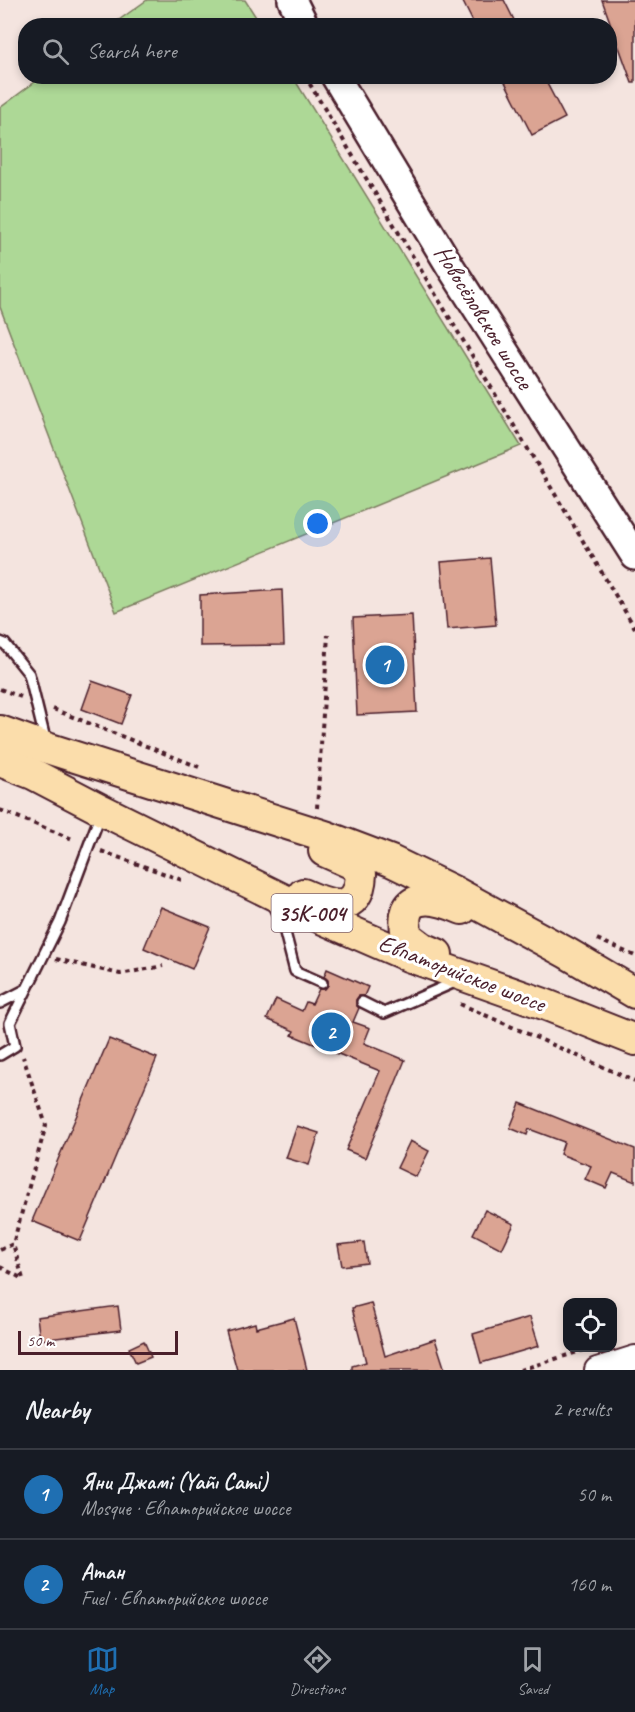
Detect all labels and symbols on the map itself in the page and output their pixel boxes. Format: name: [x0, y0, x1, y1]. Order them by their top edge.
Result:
street label: Новосёловское шоссе: [428, 239, 541, 396]
your location: [303, 509, 332, 538]
pin: 1: [366, 642, 404, 688]
road number: 35К-004: [272, 894, 352, 932]
street label: Евпаторийское шоссе: [375, 928, 551, 1019]
pin: 2: [312, 1010, 350, 1054]
scale bar: [18, 1328, 178, 1356]

